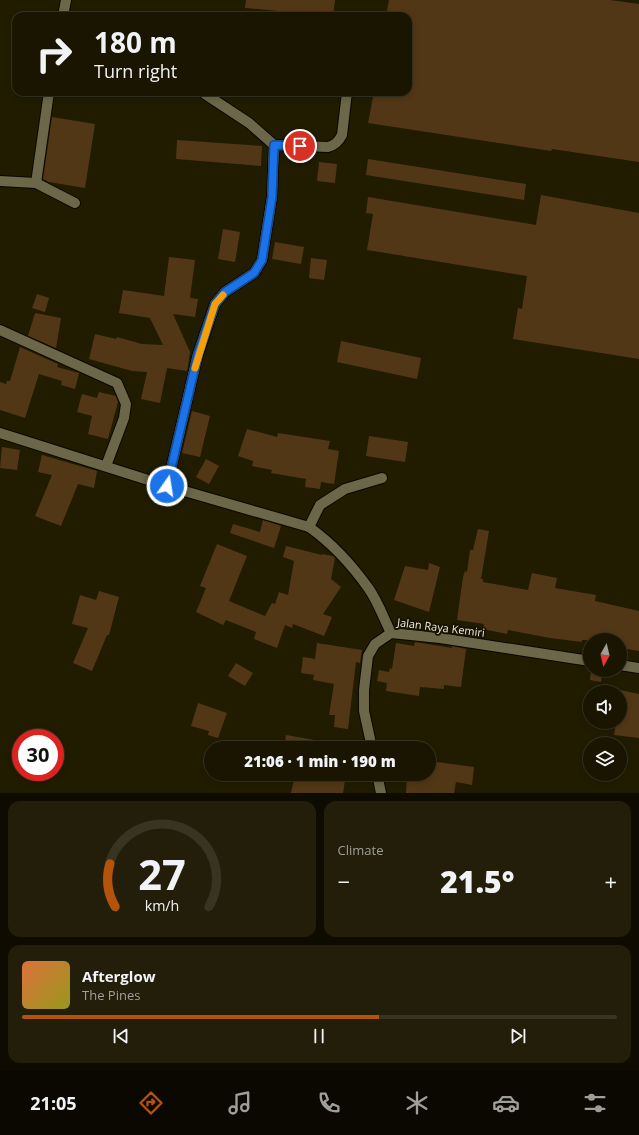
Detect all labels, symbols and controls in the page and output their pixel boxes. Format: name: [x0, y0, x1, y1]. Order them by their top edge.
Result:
text: 180 m: [94, 23, 177, 61]
icon: right: [28, 28, 80, 80]
text: Turn right: [94, 59, 177, 83]
pin: [283, 129, 317, 163]
icon: arrive: [289, 135, 311, 157]
position arrow: [146, 465, 188, 507]
street label: Jalan Raya Kemiri: [395, 614, 486, 640]
north arrow: [583, 633, 627, 677]
map controls: [583, 633, 627, 781]
button: sound: [583, 685, 627, 729]
speed limit sign: 30: [12, 729, 64, 781]
button: layers: [583, 737, 627, 781]
text: 21:06 · 1 min · 190 m: [244, 751, 396, 771]
text: Climate: [338, 841, 383, 859]
text: 27: [138, 846, 186, 902]
text: 21.5°: [440, 861, 514, 902]
text: −: [338, 866, 350, 896]
text: +: [604, 866, 617, 896]
text: km/h: [144, 896, 179, 915]
text: Afterglow: [82, 966, 156, 986]
text: The Pines: [82, 986, 140, 1004]
icon: previous: [110, 1025, 132, 1047]
icon: pause: [308, 1025, 330, 1047]
icon: next: [507, 1025, 529, 1047]
icon: directions: [137, 1089, 165, 1117]
icon: music: [226, 1089, 254, 1117]
icon: phone: [315, 1089, 343, 1117]
icon: climate: [403, 1089, 431, 1117]
icon: car: [492, 1089, 520, 1117]
icon: filters: [581, 1089, 609, 1117]
text: 21:05: [30, 1091, 77, 1115]

